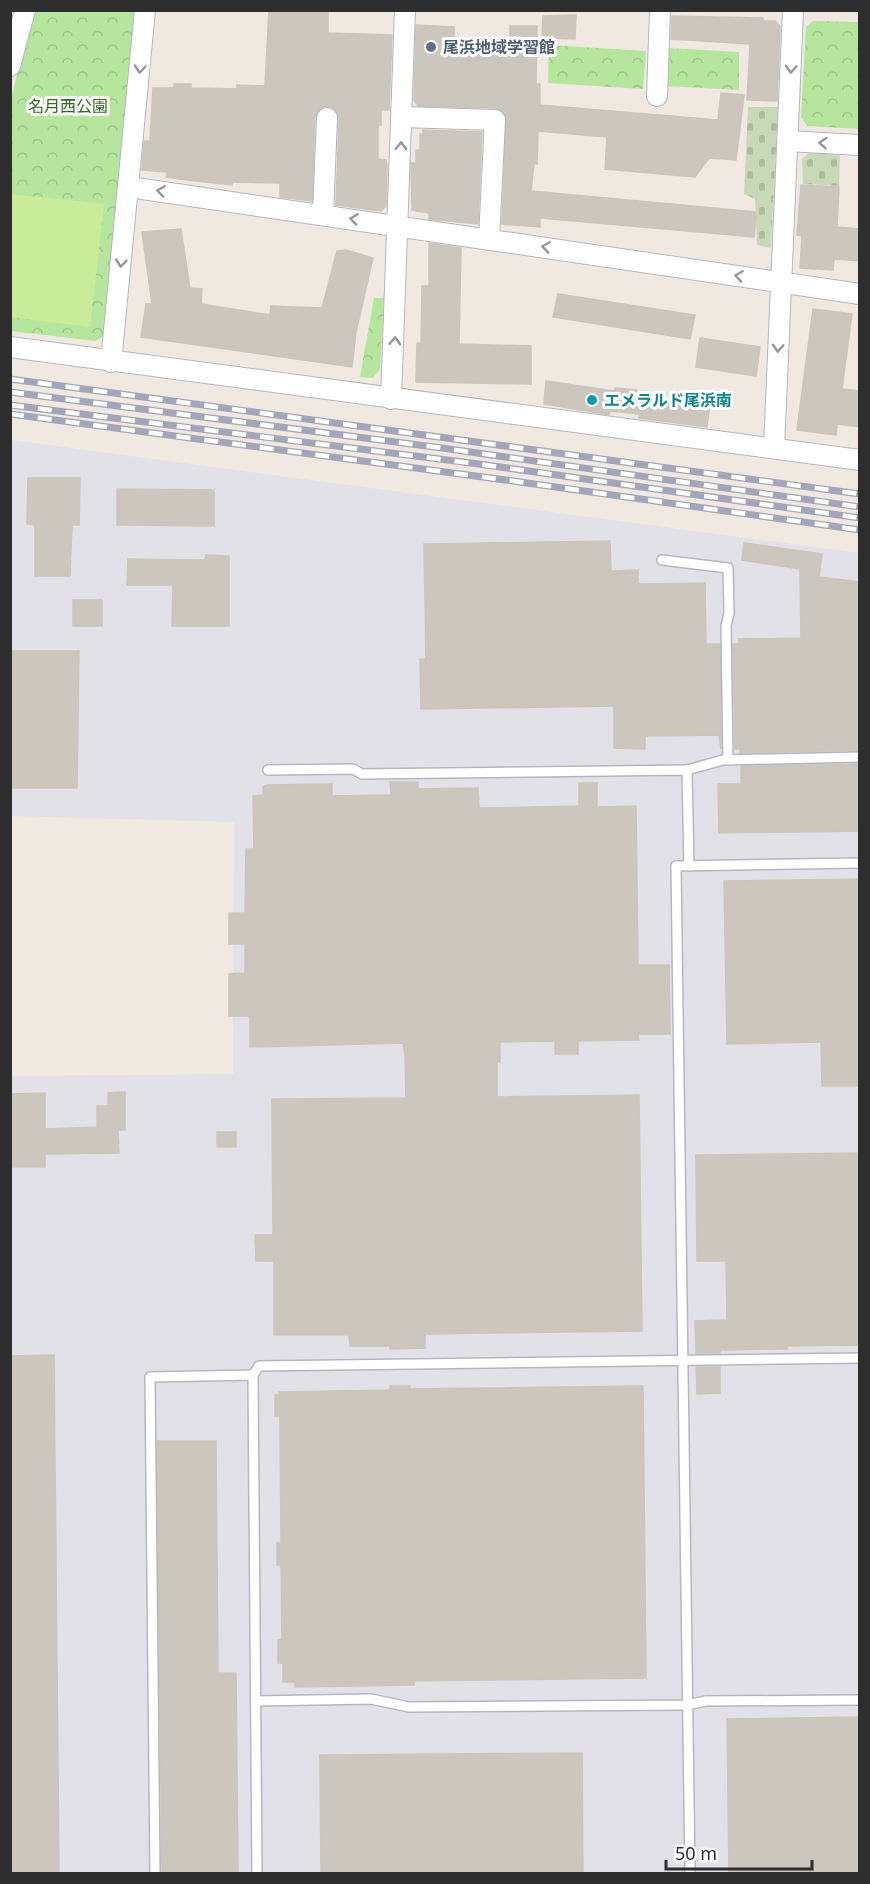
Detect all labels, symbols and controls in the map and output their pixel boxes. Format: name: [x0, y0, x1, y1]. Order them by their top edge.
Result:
place label: 尾浜地域学習館: [443, 36, 555, 58]
marker: 尾浜地域学習館: [424, 40, 438, 54]
one-way arrow: [134, 64, 147, 73]
one-way arrow: [784, 64, 797, 73]
park label: 名月西公園: [28, 95, 108, 117]
one-way arrow: [819, 137, 828, 150]
one-way arrow: [395, 141, 407, 150]
one-way arrow: [156, 186, 165, 198]
one-way arrow: [349, 214, 358, 226]
one-way arrow: [542, 242, 551, 254]
one-way arrow: [115, 258, 128, 267]
one-way arrow: [735, 271, 744, 283]
one-way arrow: [388, 336, 401, 345]
one-way arrow: [772, 343, 785, 352]
place label: エメラルド尾浜南: [604, 389, 732, 411]
marker: エメラルド尾浜南: [585, 393, 599, 407]
scale bar: [666, 1833, 812, 1871]
text: 50 m: [675, 1841, 717, 1865]

